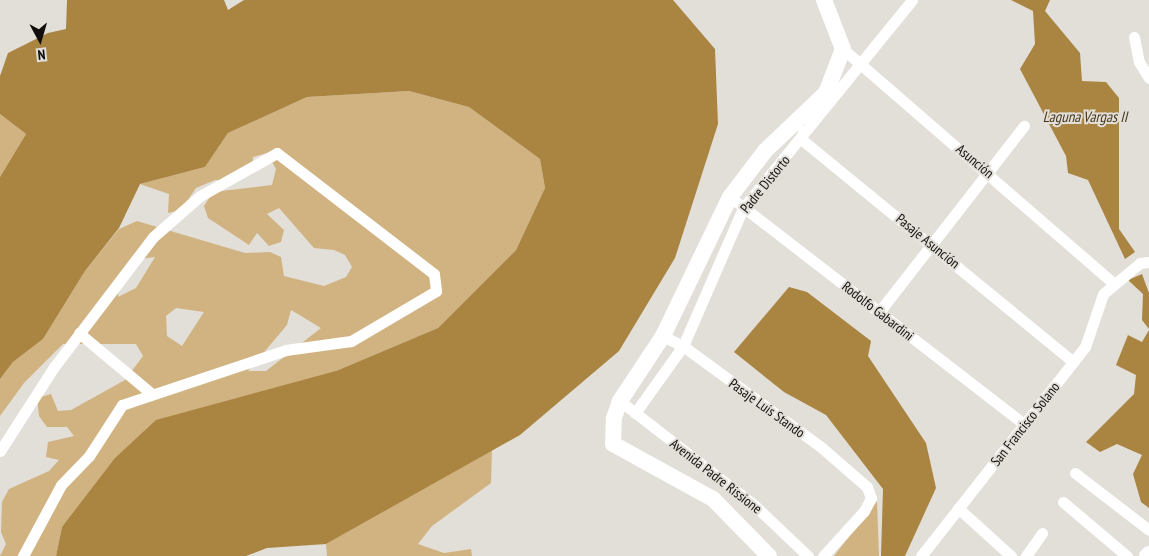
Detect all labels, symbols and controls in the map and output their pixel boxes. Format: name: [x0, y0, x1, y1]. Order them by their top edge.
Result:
north arrow: [15, 15, 65, 65]
text: N: [37, 46, 46, 64]
water label: Laguna Vargas II: [1043, 108, 1127, 126]
street label: Asunción: [953, 140, 997, 182]
street label: Padre Distorto: [737, 152, 793, 216]
street label: Pasaje Asunción: [893, 210, 963, 272]
street label: Rodolfo Gabardini: [839, 278, 917, 344]
street label: Pasaje Luis Stando: [726, 375, 808, 441]
street label: San Francisco Solano: [987, 379, 1063, 469]
street label: Avenida Padre Rissione: [667, 435, 765, 517]

